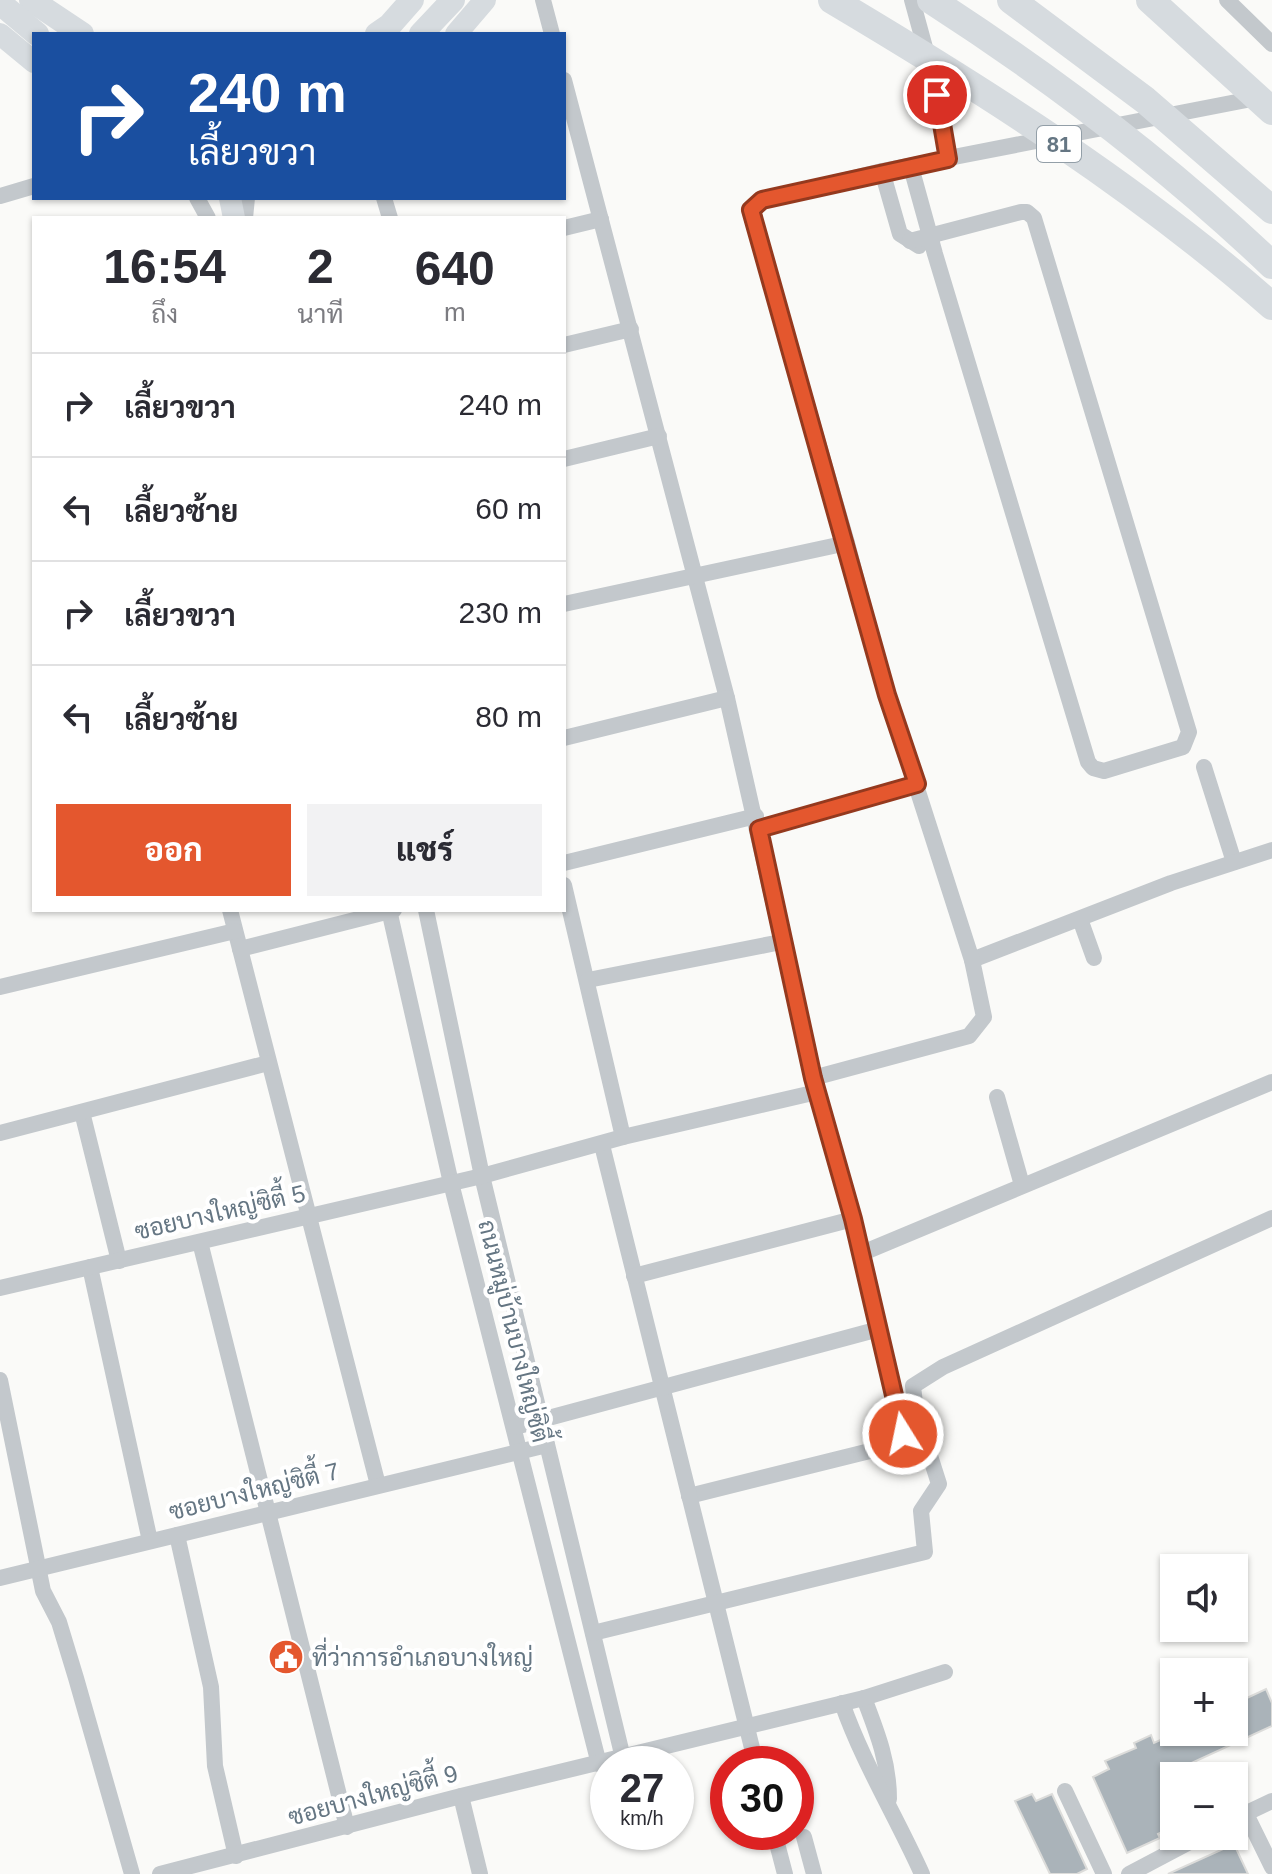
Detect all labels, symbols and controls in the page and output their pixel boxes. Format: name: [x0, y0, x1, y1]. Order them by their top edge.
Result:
text: 240 m: [188, 61, 347, 124]
pin: [903, 61, 971, 129]
icon: right: [56, 64, 160, 168]
icon: arrive: [915, 73, 959, 117]
road number: 81: [1037, 126, 1081, 162]
text: เลี้ยวขวา: [188, 132, 316, 173]
text: 16:54: [103, 240, 226, 293]
text: 2: [307, 240, 334, 293]
text: 640: [415, 242, 495, 295]
text: m: [444, 297, 466, 327]
text: ถึง: [151, 299, 178, 329]
text: นาที: [297, 299, 343, 329]
icon: right: [56, 383, 100, 427]
text: 240 m: [459, 388, 542, 421]
text: เลี้ยวขวา: [124, 391, 236, 424]
icon: left: [56, 487, 100, 531]
text: 60 m: [475, 492, 542, 525]
text: เลี้ยวซ้าย: [124, 495, 238, 528]
icon: right: [56, 591, 100, 635]
text: 230 m: [459, 596, 542, 629]
text: เลี้ยวขวา: [124, 599, 236, 632]
icon: left: [56, 695, 100, 739]
text: 80 m: [475, 700, 542, 733]
text: เลี้ยวซ้าย: [124, 703, 238, 736]
button: ออก: [56, 804, 291, 896]
button: แชร์: [307, 804, 542, 896]
street label: ซอยบางใหญ่ซิตี้ 5: [130, 1171, 308, 1246]
street label: ถนนหมู่บ้านบางใหญ่ซิตี้: [469, 1215, 563, 1448]
position arrow: [861, 1392, 945, 1476]
street label: ซอยบางใหญ่ซิตี้ 7: [164, 1449, 342, 1526]
map controls: [1160, 1554, 1248, 1850]
button: sound: [1160, 1554, 1248, 1642]
place label: ที่ว่าการอำเภอบางใหญ่: [312, 1637, 533, 1672]
public building icon: ที่ว่าการอำเภอบางใหญ่: [267, 1638, 305, 1676]
button: +: [1160, 1658, 1248, 1746]
speed limit sign: 30: [710, 1746, 814, 1850]
street label: ซอยบางใหญ่ซิตี้ 9: [283, 1752, 461, 1832]
button: −: [1160, 1762, 1248, 1850]
text: 27: [620, 1766, 664, 1810]
text: km/h: [620, 1807, 664, 1829]

